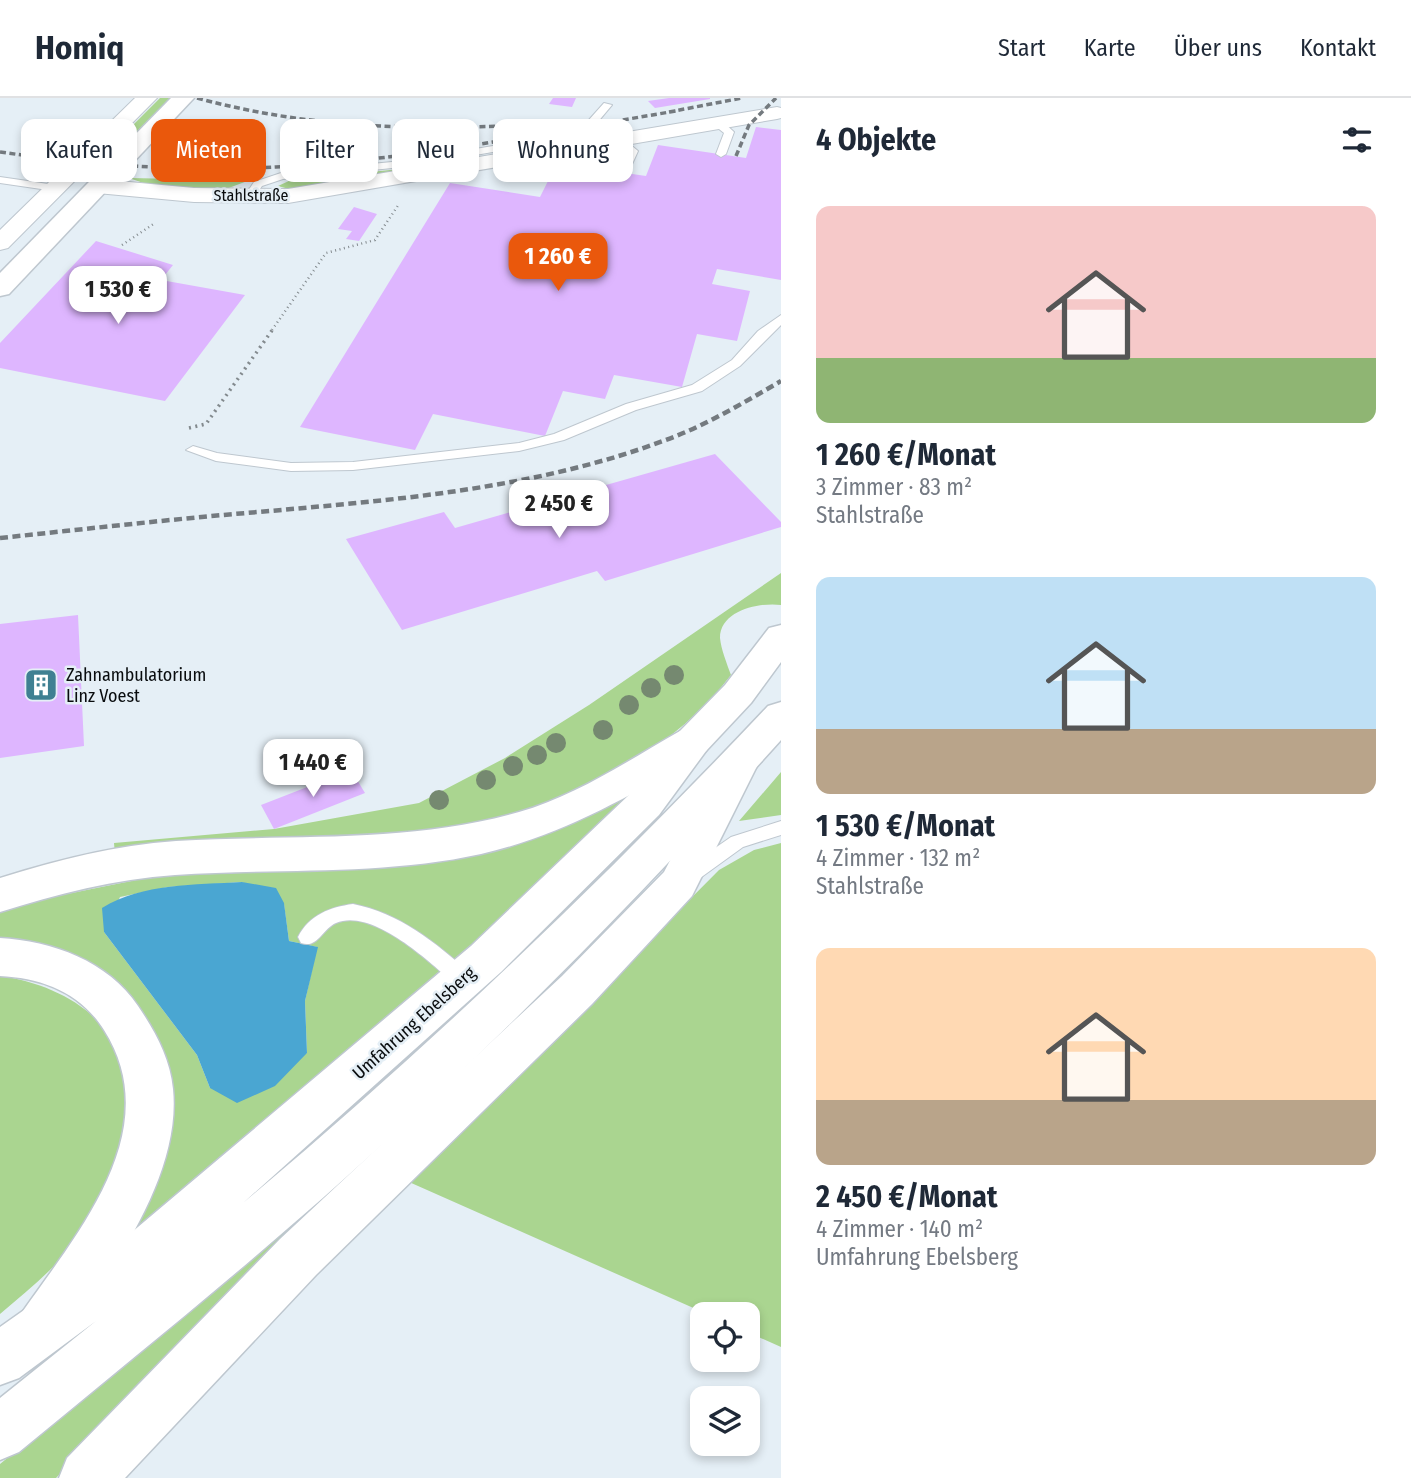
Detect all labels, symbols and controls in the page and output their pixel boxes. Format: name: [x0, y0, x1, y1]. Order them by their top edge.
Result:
text: Homiq: [35, 28, 124, 68]
text: Start: [998, 34, 1046, 62]
text: Karte: [1084, 34, 1136, 62]
text: Über uns: [1174, 34, 1262, 62]
text: Kontakt: [1300, 34, 1376, 62]
chip: Kaufen: [21, 119, 137, 182]
chip: Mieten: [151, 119, 266, 182]
chip: Filter: [280, 119, 378, 182]
chip: Neu: [392, 119, 479, 182]
chip: Wohnung: [493, 119, 633, 182]
icon: filters: [1338, 121, 1376, 159]
text: 4 Objekte: [816, 122, 936, 158]
street label: Stahlstraße: [213, 186, 289, 205]
pin: 1 260 €: [493, 234, 623, 293]
text: 1 260 €: [525, 242, 591, 270]
icon: home: [1033, 252, 1159, 378]
pin: 1 530 €: [53, 266, 183, 326]
text: 1 530 €: [85, 275, 151, 303]
text: 1 260 €/Monat: [816, 437, 996, 473]
text: 3 Zimmer · 83 m²: [816, 473, 972, 501]
pin: 2 450 €: [494, 480, 624, 540]
text: 2 450 €: [525, 489, 593, 517]
text: Stahlstraße: [816, 501, 924, 529]
icon: home: [1033, 623, 1159, 749]
place label: Zahnambulatorium Linz Voest: [66, 664, 206, 707]
building icon: Zahnambulatorium Linz Voest: [22, 666, 60, 704]
pin: 1 440 €: [248, 740, 378, 799]
text: 1 440 €: [279, 748, 347, 776]
text: 1 530 €/Monat: [816, 808, 995, 844]
text: 4 Zimmer · 132 m²: [816, 844, 980, 872]
text: Stahlstraße: [816, 872, 924, 900]
street label: Umfahrung Ebelsberg: [348, 962, 480, 1084]
icon: home: [1033, 994, 1159, 1120]
text: 2 450 €/Monat: [816, 1179, 998, 1215]
text: 4 Zimmer · 140 m²: [816, 1215, 983, 1243]
text: Umfahrung Ebelsberg: [816, 1243, 1018, 1271]
map controls: [690, 1302, 760, 1456]
button: locate: [690, 1302, 760, 1372]
button: layers: [690, 1386, 760, 1456]

